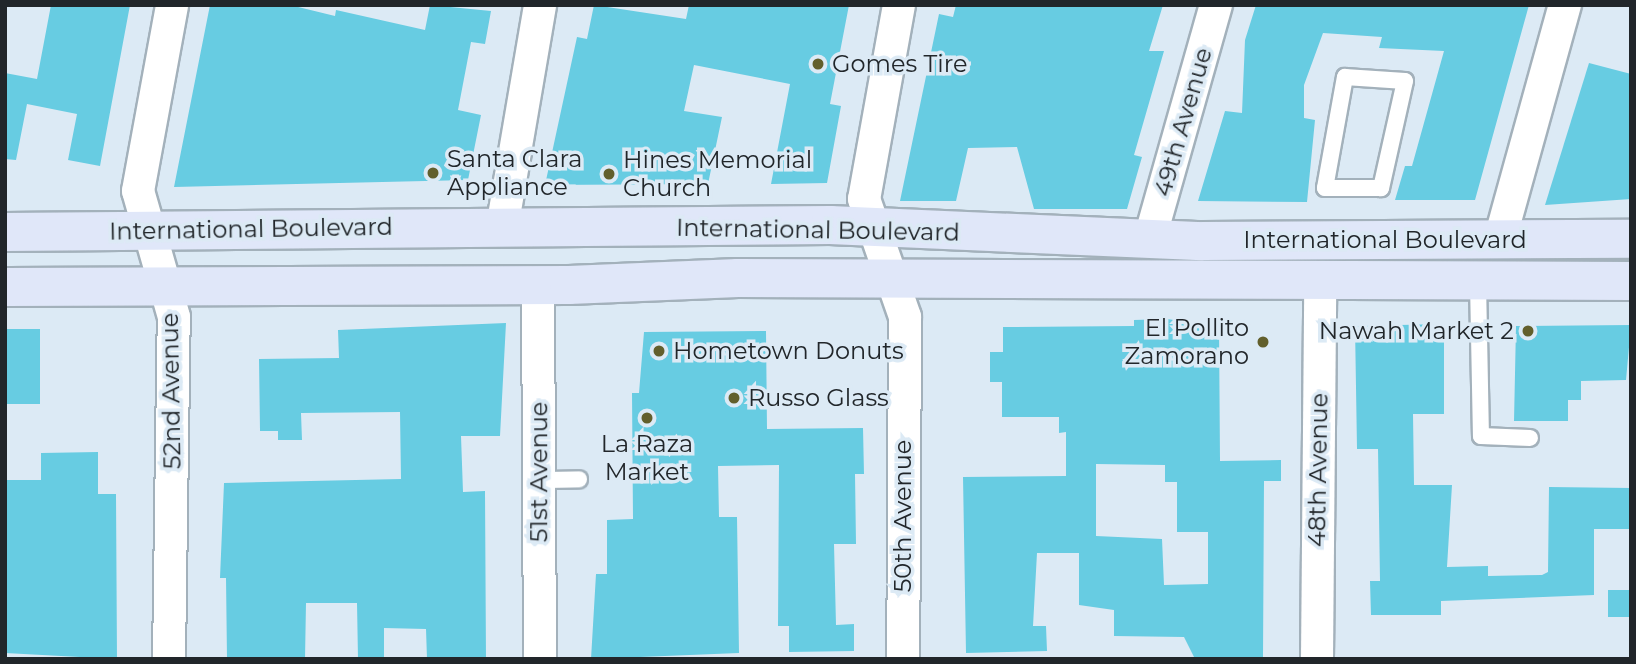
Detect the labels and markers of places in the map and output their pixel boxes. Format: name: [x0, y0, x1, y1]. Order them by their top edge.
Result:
place label: Gomes Tire: [832, 50, 968, 78]
marker: Gomes Tire: [810, 56, 826, 72]
place label: Santa Clara Appliance: [447, 145, 582, 201]
place label: Hines Memorial Church: [623, 146, 812, 202]
marker: Santa Clara Appliance: [425, 165, 441, 181]
marker: Hines Memorial Church: [601, 166, 617, 182]
place label: El Pollito Zamorano: [1125, 314, 1249, 370]
place label: Nawah Market 2: [1319, 317, 1514, 345]
marker: Nawah Market 2: [1520, 323, 1536, 339]
marker: El Pollito Zamorano: [1255, 334, 1271, 350]
place label: Hometown Donuts: [673, 337, 904, 365]
marker: Hometown Donuts: [651, 343, 667, 359]
place label: Russo Glass: [748, 384, 889, 412]
marker: Russo Glass: [726, 390, 742, 406]
marker: La Raza Market: [639, 410, 655, 426]
place label: La Raza Market: [601, 430, 693, 486]

